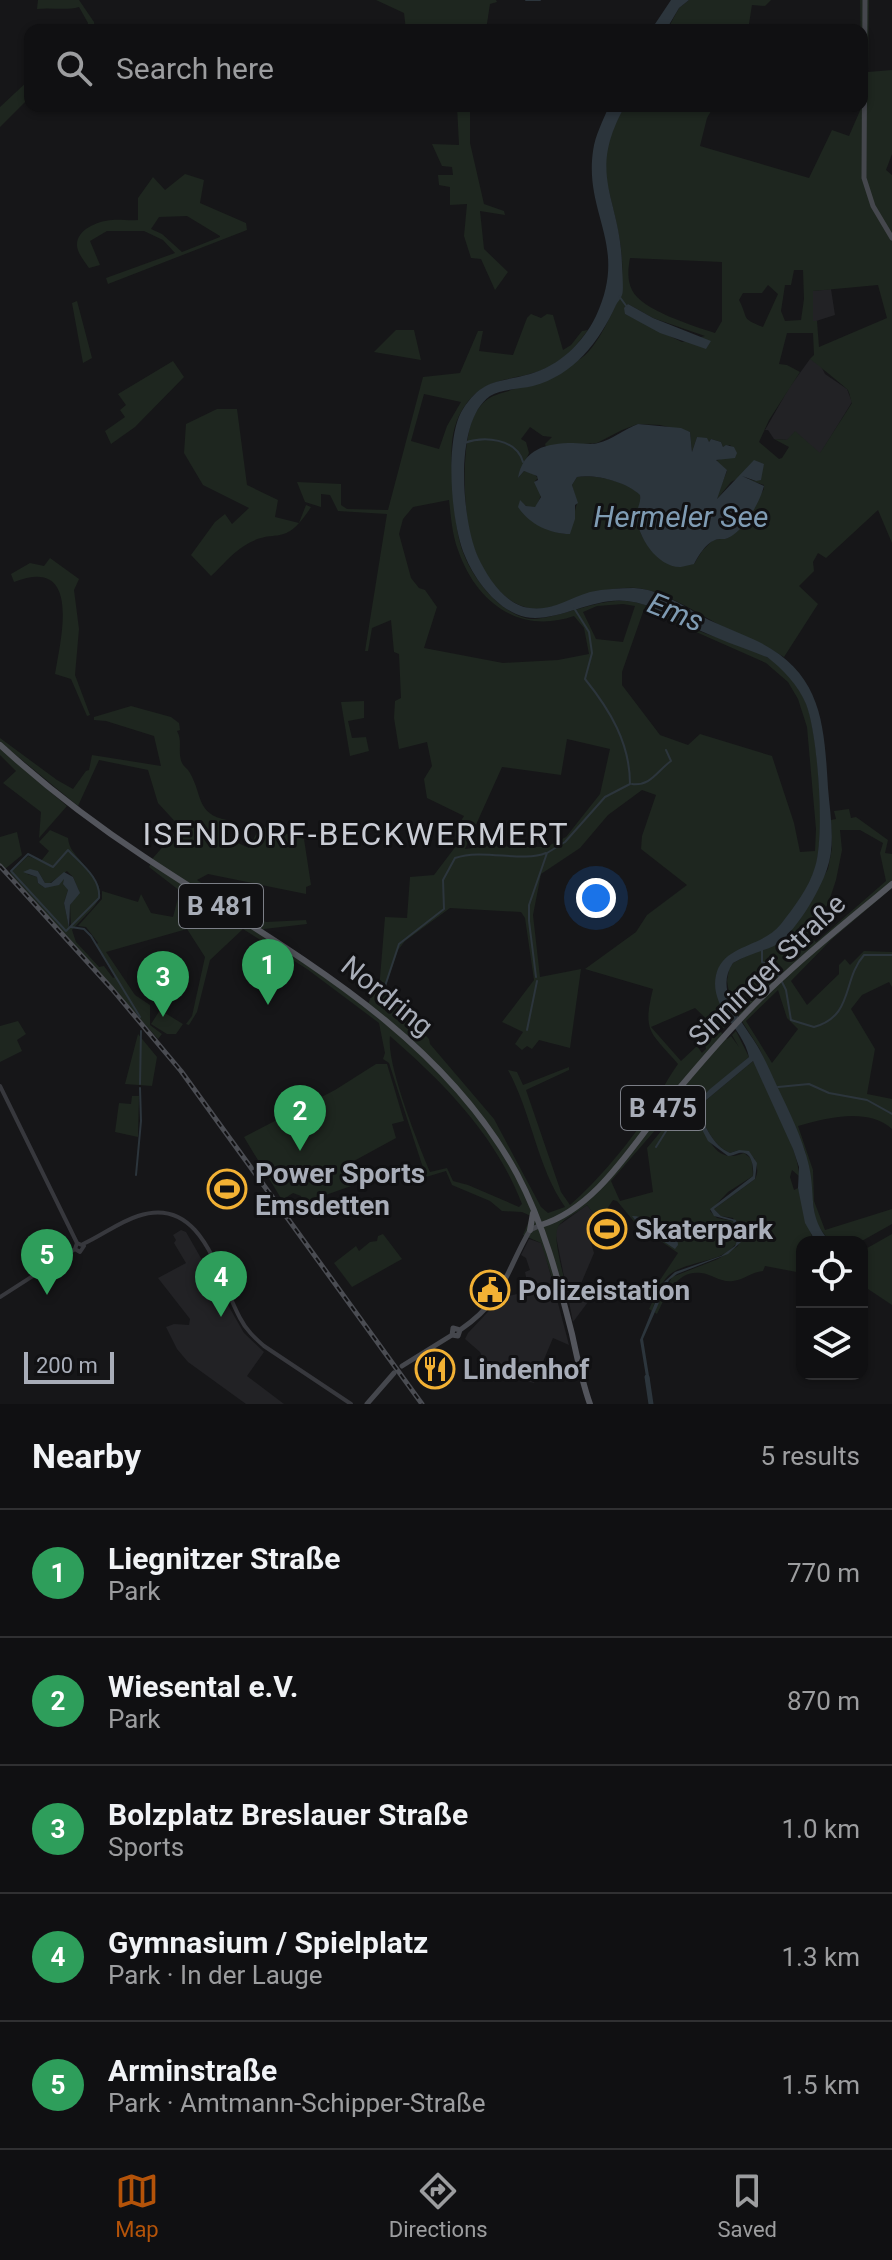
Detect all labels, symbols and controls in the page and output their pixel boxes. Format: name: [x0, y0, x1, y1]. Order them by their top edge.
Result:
search box: [24, 24, 868, 112]
icon: search: [52, 46, 96, 90]
text: Search here: [116, 51, 274, 86]
water label: Hermeler See: [594, 499, 768, 534]
water label: Ems: [643, 585, 709, 639]
district label: ISENDORF-BECKWERMERT: [143, 815, 570, 853]
your location: [576, 878, 616, 918]
road number: B 481: [179, 884, 263, 928]
street label: Sinninger Straße: [682, 887, 852, 1053]
pin: 1: [242, 939, 294, 1005]
street label: Nordring: [334, 949, 440, 1043]
pin: 3: [137, 951, 189, 1017]
pin: 2: [274, 1085, 326, 1151]
road number: B 475: [621, 1086, 705, 1130]
place label: Power Sports Emsdetten: [255, 1157, 425, 1222]
sports icon: Power Sports Emsdetten: [206, 1168, 248, 1210]
sports icon: Skaterpark: [586, 1208, 628, 1250]
place label: Skaterpark: [635, 1213, 774, 1246]
pin: 5: [21, 1229, 73, 1295]
map controls: [796, 1236, 868, 1380]
button: locate: [796, 1236, 868, 1308]
pin: 4: [195, 1251, 247, 1317]
public building icon: Polizeistation: [469, 1269, 511, 1311]
place label: Polizeistation: [518, 1274, 690, 1307]
button: layers: [796, 1308, 868, 1380]
scale bar: [24, 1348, 114, 1384]
restaurant icon: Lindenhof: [414, 1348, 456, 1390]
text: 200 m: [36, 1353, 98, 1378]
place label: Lindenhof: [463, 1353, 590, 1386]
text: Nearby: [32, 1436, 141, 1476]
text: 5 results: [761, 1441, 860, 1471]
text: Liegnitzer Straße: [108, 1541, 340, 1576]
text: 1: [51, 1558, 65, 1588]
text: 770 m: [787, 1558, 860, 1588]
text: Park: [108, 1576, 160, 1606]
text: Wiesental e.V.: [108, 1669, 298, 1704]
text: 2: [51, 1686, 65, 1716]
text: 870 m: [787, 1686, 860, 1716]
text: Park: [108, 1704, 160, 1734]
text: Bolzplatz Breslauer Straße: [108, 1797, 468, 1832]
text: 3: [51, 1814, 65, 1844]
text: 1.0 km: [781, 1814, 860, 1844]
text: Sports: [108, 1832, 184, 1862]
text: Gymnasium / Spielplatz: [108, 1925, 428, 1960]
text: 4: [51, 1942, 65, 1972]
text: 1.3 km: [781, 1942, 860, 1972]
text: Park · In der Lauge: [108, 1960, 323, 1990]
text: Arminstraße: [108, 2053, 277, 2088]
text: 5: [51, 2070, 65, 2100]
text: 1.5 km: [781, 2070, 860, 2100]
text: Park · Amtmann-Schipper-Straße: [108, 2088, 486, 2118]
tab: Map: [115, 2169, 159, 2242]
tab: Directions: [389, 2169, 488, 2242]
tab: Saved: [718, 2169, 777, 2242]

